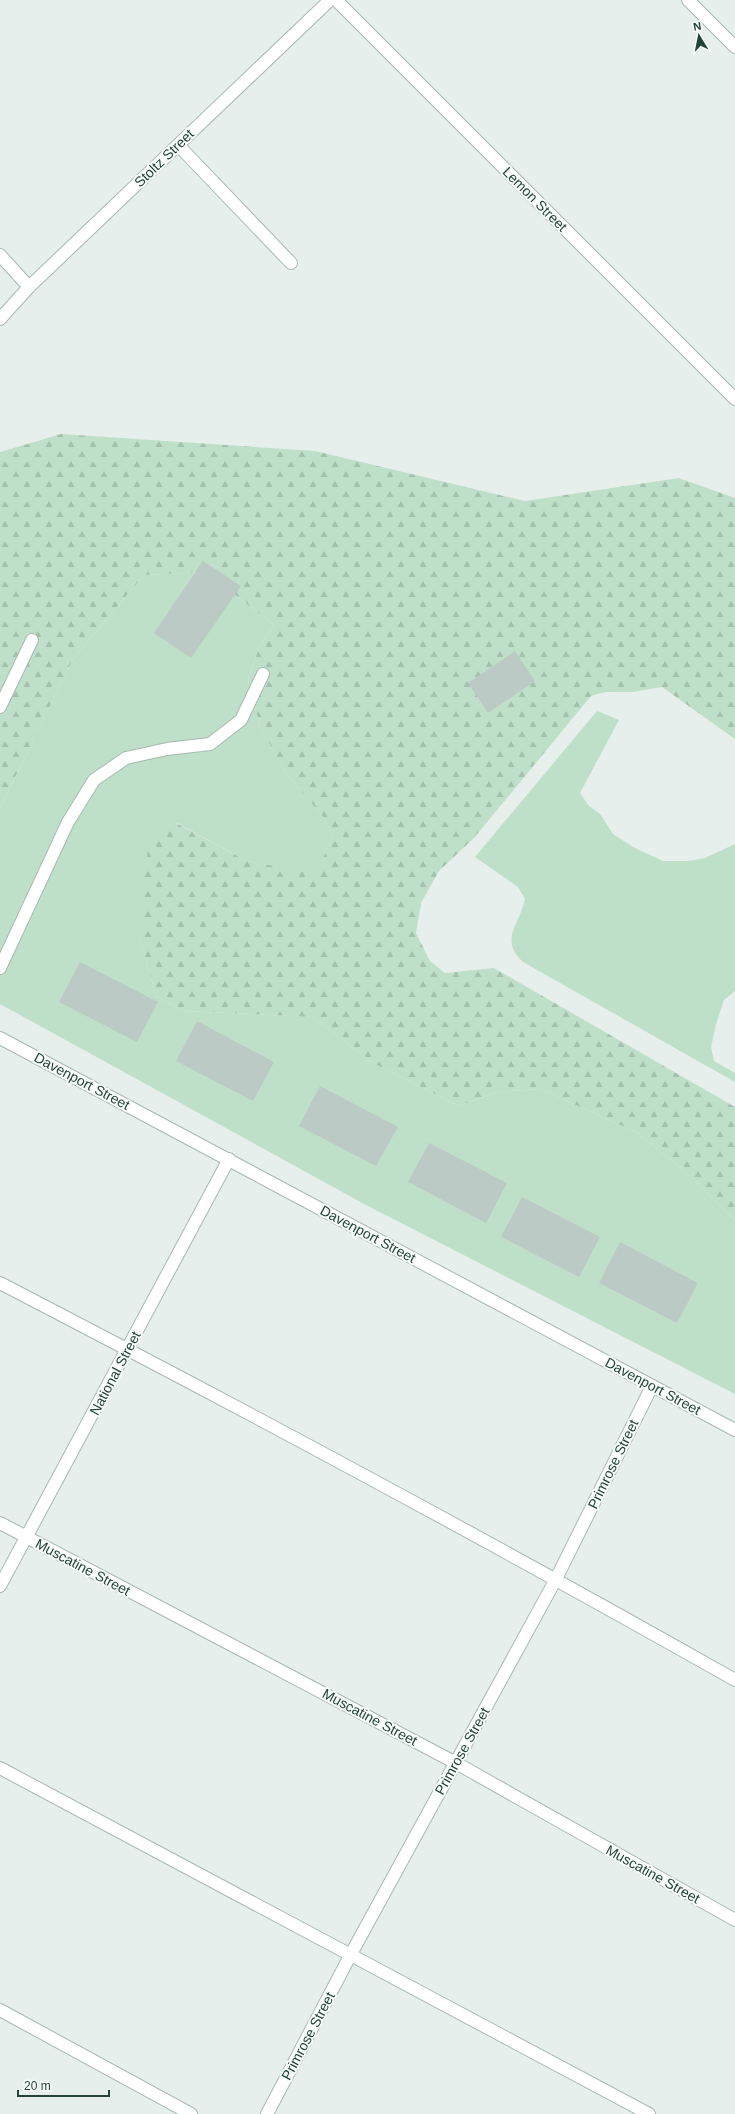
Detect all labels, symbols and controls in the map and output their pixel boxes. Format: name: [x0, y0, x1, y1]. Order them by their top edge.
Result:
north arrow: [679, 16, 719, 56]
text: N: [692, 20, 702, 33]
street label: Stoltz Street: [131, 126, 197, 190]
street label: Lemon Street: [500, 164, 570, 234]
street label: Davenport Street: [32, 1049, 133, 1113]
street label: Davenport Street: [318, 1202, 419, 1266]
street label: National Street: [86, 1328, 144, 1418]
street label: Davenport Street: [603, 1354, 704, 1418]
street label: Primrose Street: [584, 1417, 642, 1511]
street label: Muscatine Street: [33, 1535, 133, 1599]
street label: Muscatine Street: [320, 1685, 420, 1749]
street label: Primrose Street: [431, 1704, 493, 1797]
street label: Muscatine Street: [603, 1842, 703, 1907]
street label: Primrose Street: [278, 1989, 338, 2083]
scale bar: [18, 2072, 109, 2098]
text: 20 m: [24, 2079, 51, 2093]

